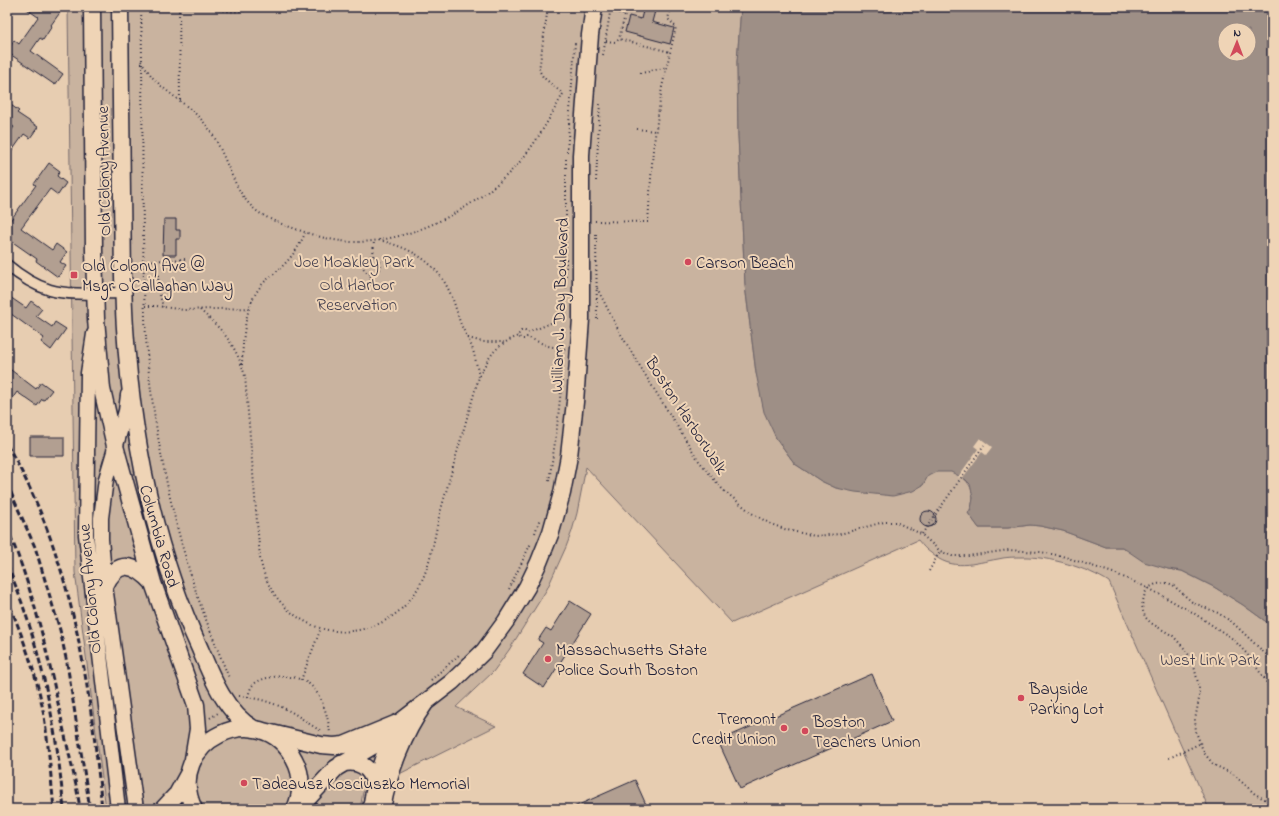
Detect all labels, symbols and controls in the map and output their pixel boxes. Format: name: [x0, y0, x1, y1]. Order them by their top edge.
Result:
north arrow: [1217, 22, 1257, 62]
text: N: [1233, 25, 1241, 41]
street label: Old Colony Avenue: [91, 105, 119, 236]
street label: William J. Day Boulevard: [545, 217, 577, 393]
park label: Joe Moakley Park: [294, 250, 414, 276]
place label: Carson Beach: [696, 251, 794, 276]
place label: Old Colony Ave @ Msgr O'Callaghan Way: [82, 254, 233, 301]
marker: Carson Beach: [683, 257, 693, 267]
marker: Old Colony Ave @ Msgr O'Callaghan Way: [69, 270, 79, 280]
park label: Old Harbor Reservation: [317, 273, 397, 318]
street label: Boston HarborWalk: [638, 351, 734, 480]
street label: Columbia Road: [132, 482, 185, 591]
street label: Old Colony Avenue: [72, 523, 110, 655]
place label: Massachusetts State Police South Boston: [556, 638, 707, 683]
park label: West Link Park: [1160, 648, 1260, 673]
marker: Massachusetts State Police South Boston: [543, 654, 553, 664]
place label: Bayside Parking Lot: [1028, 677, 1104, 724]
marker: Bayside Parking Lot: [1016, 693, 1026, 703]
place label: Tremont Credit Union: [692, 707, 776, 752]
place label: Boston Teachers Union: [812, 710, 920, 755]
marker: Tremont Credit Union: [779, 723, 789, 733]
marker: Boston Teachers Union: [800, 726, 810, 736]
place label: Tadeausz Kosciuszko Memorial: [252, 772, 470, 797]
marker: Tadeausz Kosciuszko Memorial: [239, 778, 249, 788]

